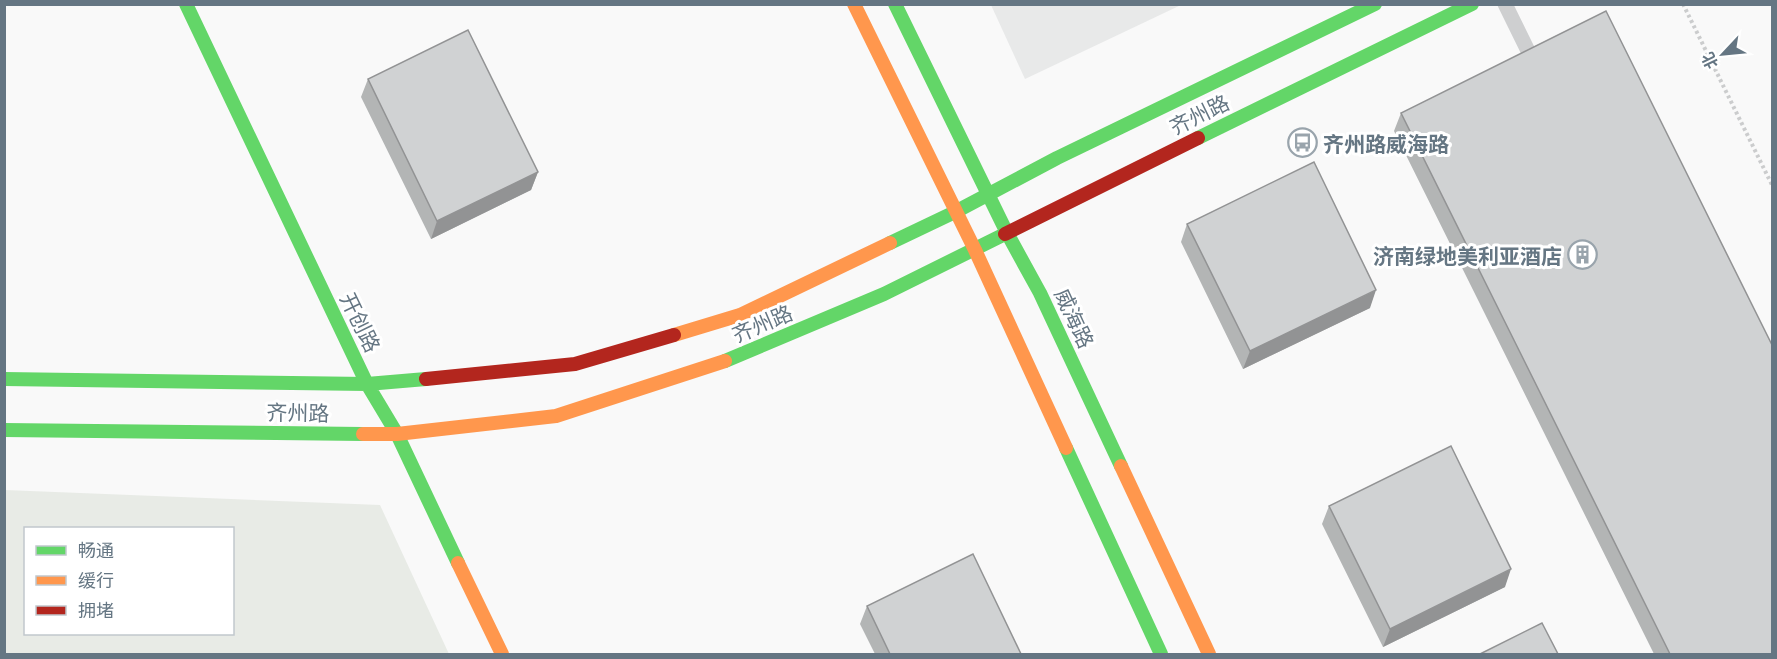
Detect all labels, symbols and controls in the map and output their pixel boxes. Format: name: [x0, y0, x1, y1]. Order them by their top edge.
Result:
north arrow: [1693, 24, 1753, 84]
text: 北: [1697, 49, 1721, 72]
street label: 齐州路: [1165, 89, 1233, 139]
bus stop icon: 齐州路威海路: [1286, 127, 1318, 159]
place label: 齐州路威海路: [1323, 131, 1449, 156]
building icon: 济南绿地美利亚酒店: [1567, 239, 1599, 271]
place label: 济南绿地美利亚酒店: [1373, 243, 1562, 268]
street label: 威海路: [1050, 284, 1100, 352]
street label: 开创路: [336, 288, 386, 356]
street label: 齐州路: [728, 299, 796, 347]
street label: 齐州路: [266, 399, 330, 425]
legend: [24, 527, 234, 635]
text: 畅通: [78, 539, 114, 561]
text: 缓行: [78, 569, 114, 591]
text: 拥堵: [78, 599, 114, 621]

